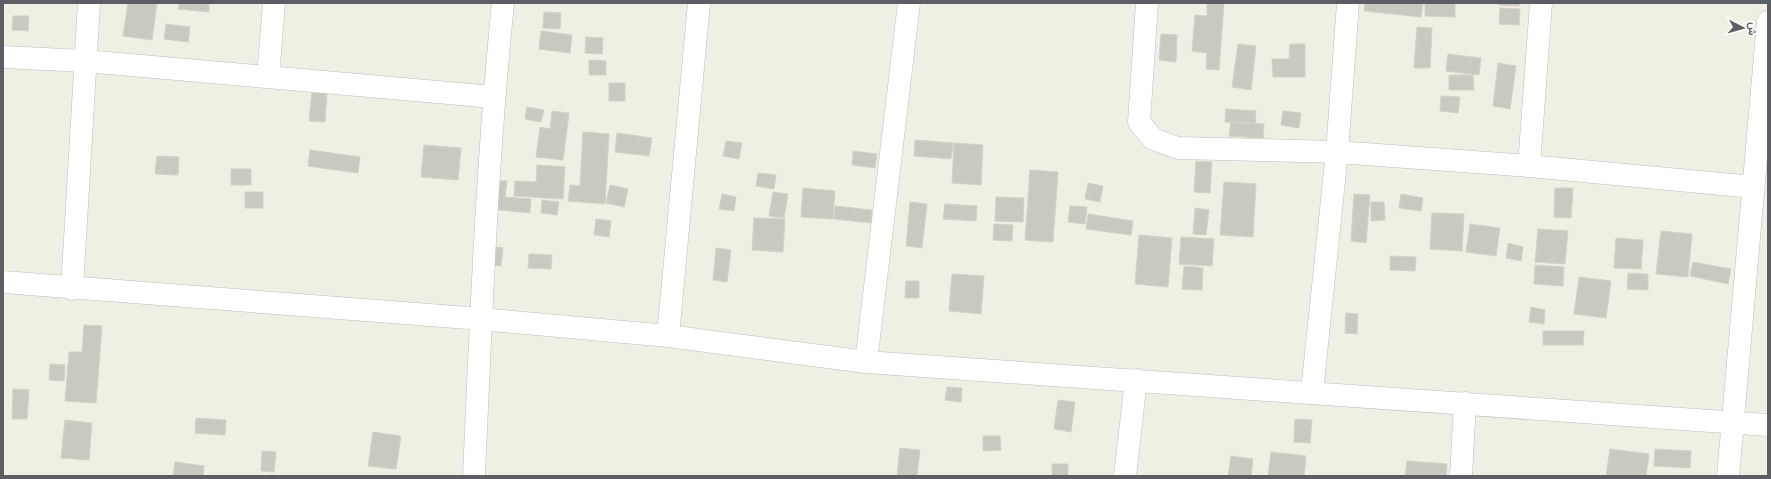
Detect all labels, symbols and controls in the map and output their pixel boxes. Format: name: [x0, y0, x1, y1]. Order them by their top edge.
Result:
north arrow: [1723, 8, 1763, 48]
text: ش: [1745, 22, 1760, 36]

